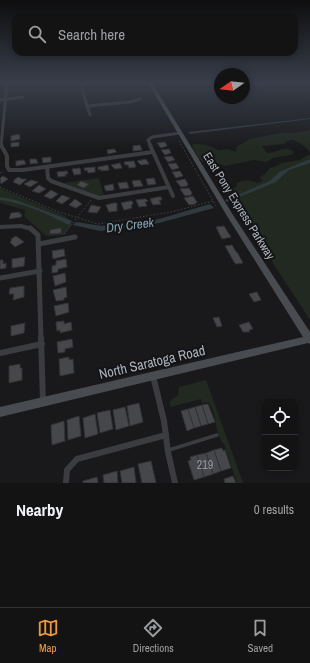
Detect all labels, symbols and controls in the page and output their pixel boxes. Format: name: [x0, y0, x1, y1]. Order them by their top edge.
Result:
search box: [12, 12, 298, 56]
icon: search: [26, 23, 48, 45]
text: Search here: [58, 24, 125, 45]
north arrow: [214, 68, 250, 104]
street label: East Pony Express Parkway: [199, 149, 279, 263]
water label: Dry Creek: [105, 214, 156, 236]
street label: North Saratoga Road: [97, 341, 207, 383]
map controls: [262, 399, 298, 471]
button: locate: [262, 399, 298, 435]
button: layers: [262, 435, 298, 471]
house number: 219: [197, 457, 213, 473]
text: Nearby: [16, 498, 63, 521]
text: 0 results: [254, 501, 294, 518]
tab: Map: [37, 617, 59, 655]
tab: Directions: [133, 617, 174, 655]
tab: Saved: [248, 617, 273, 655]

